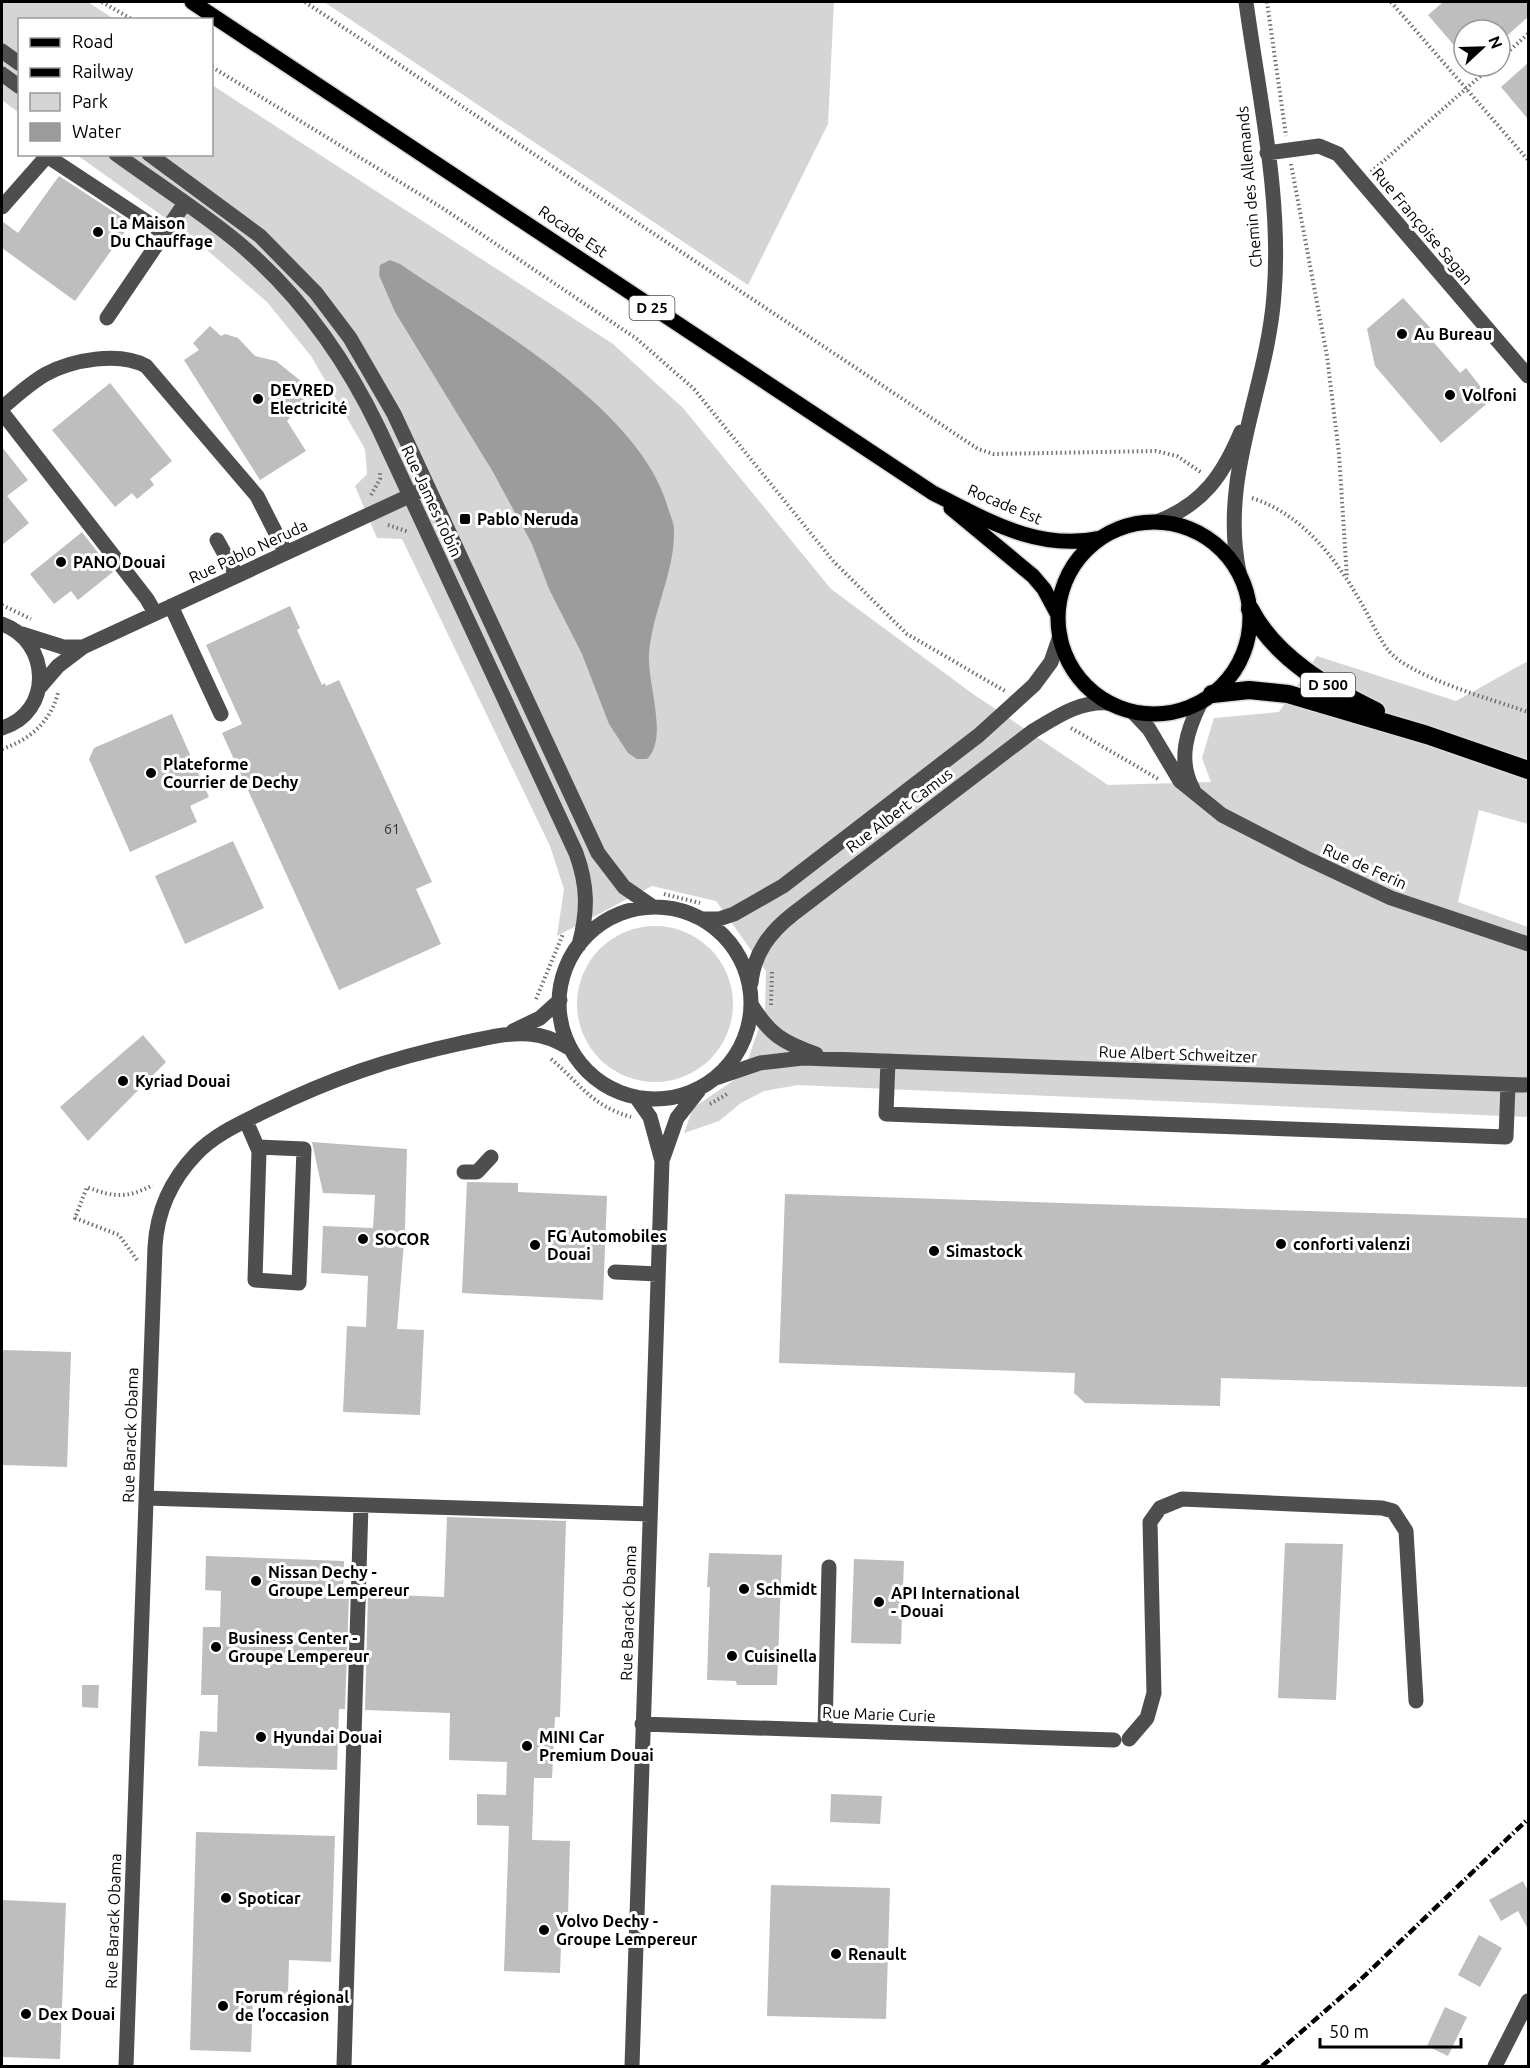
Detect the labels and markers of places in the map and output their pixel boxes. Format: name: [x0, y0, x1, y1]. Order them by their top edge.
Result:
place label: La Maison Du Chauffage: [110, 214, 213, 250]
marker: La Maison Du Chauffage: [91, 225, 105, 239]
place label: Au Bureau: [1414, 325, 1492, 343]
marker: Au Bureau: [1395, 327, 1409, 341]
place label: DEVRED Electricité: [270, 381, 348, 417]
place label: Volfoni: [1462, 386, 1517, 404]
marker: Volfoni: [1443, 388, 1457, 402]
marker: DEVRED Electricité: [251, 392, 265, 406]
place label: Pablo Neruda: [477, 510, 579, 528]
marker: Pablo Neruda: [458, 512, 472, 526]
place label: PANO Douai: [73, 553, 166, 571]
marker: PANO Douai: [54, 555, 68, 569]
place label: Plateforme Courrier de Dechy: [163, 755, 299, 791]
marker: Plateforme Courrier de Dechy: [144, 766, 158, 780]
place label: Kyriad Douai: [135, 1072, 230, 1090]
marker: Kyriad Douai: [116, 1074, 130, 1088]
place label: FG Automobiles Douai: [547, 1227, 667, 1263]
place label: SOCOR: [375, 1230, 430, 1248]
marker: SOCOR: [356, 1232, 370, 1246]
place label: conforti valenzi: [1293, 1235, 1410, 1253]
marker: conforti valenzi: [1274, 1237, 1288, 1251]
marker: FG Automobiles Douai: [528, 1238, 542, 1252]
place label: Simastock: [946, 1242, 1023, 1260]
marker: Simastock: [927, 1244, 941, 1258]
place label: Nissan Dechy - Groupe Lempereur: [268, 1563, 410, 1599]
marker: Nissan Dechy - Groupe Lempereur: [249, 1574, 263, 1588]
place label: Schmidt: [756, 1580, 817, 1598]
marker: Schmidt: [737, 1582, 751, 1596]
place label: API International - Douai: [891, 1584, 1020, 1620]
marker: API International - Douai: [872, 1595, 886, 1609]
place label: Business Center - Groupe Lempereur: [228, 1629, 370, 1665]
marker: Business Center - Groupe Lempereur: [209, 1640, 223, 1654]
place label: Cuisinella: [744, 1647, 817, 1665]
marker: Cuisinella: [725, 1649, 739, 1663]
place label: Hyundai Douai: [273, 1728, 382, 1746]
place label: MINI Car Premium Douai: [539, 1728, 654, 1764]
marker: Hyundai Douai: [254, 1730, 268, 1744]
marker: MINI Car Premium Douai: [520, 1739, 534, 1753]
place label: Spoticar: [238, 1889, 301, 1907]
marker: Spoticar: [219, 1891, 233, 1905]
place label: Volvo Dechy - Groupe Lempereur: [556, 1912, 698, 1948]
marker: Volvo Dechy - Groupe Lempereur: [537, 1923, 551, 1937]
place label: Renault: [848, 1945, 907, 1963]
marker: Renault: [829, 1947, 843, 1961]
place label: Forum régional de l’occasion: [235, 1988, 349, 2024]
marker: Forum régional de l’occasion: [216, 1999, 230, 2013]
place label: Dex Douai: [38, 2005, 115, 2023]
marker: Dex Douai: [19, 2007, 33, 2021]

